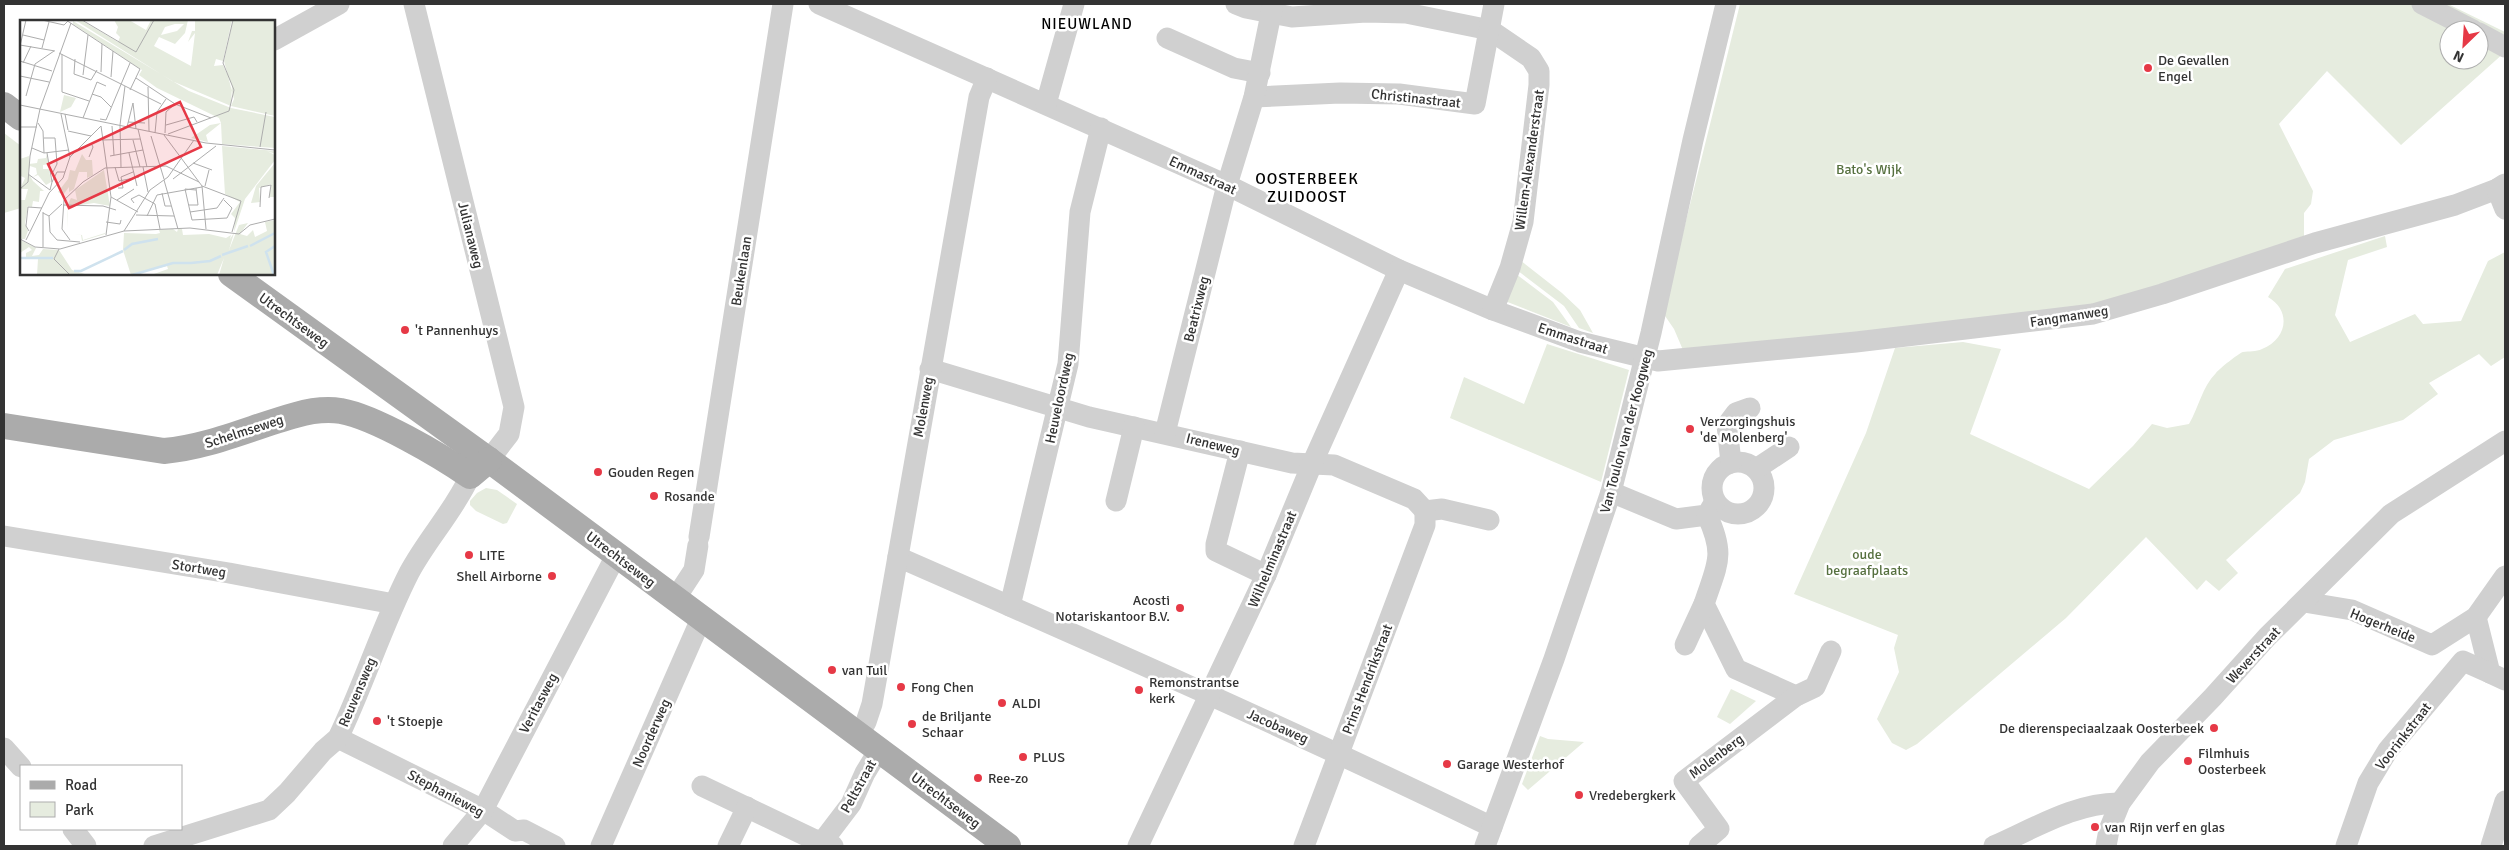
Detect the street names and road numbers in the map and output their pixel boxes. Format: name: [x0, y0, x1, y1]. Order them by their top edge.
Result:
street label: Christinastraat: [1370, 85, 1462, 112]
street label: Willem-Alexanderstraat: [1511, 89, 1548, 231]
street label: Emmastraat: [1166, 152, 1239, 198]
street label: Julianaweg: [454, 200, 487, 270]
street label: Beukenlaan: [728, 235, 755, 307]
street label: Beatrixweg: [1180, 274, 1213, 344]
street label: Utrechtseweg: [255, 289, 332, 352]
street label: Fangmanweg: [2029, 302, 2109, 331]
street label: Emmastraat: [1536, 319, 1610, 358]
street label: Van Toulon van der Koogweg: [1596, 347, 1657, 515]
street label: Heuveloordweg: [1042, 351, 1077, 445]
street label: Molenweg: [910, 375, 937, 439]
street label: Schelmseweg: [203, 411, 286, 452]
street label: Ireneweg: [1184, 430, 1242, 459]
street label: Wilhelminastraat: [1244, 508, 1300, 610]
street label: Utrechtseweg: [583, 528, 659, 591]
street label: Stortweg: [171, 556, 227, 581]
street label: Hogerheide: [2348, 605, 2418, 646]
street label: Prins Hendrikstraat: [1339, 622, 1396, 737]
street label: Weverstraat: [2223, 623, 2284, 687]
street label: Reuvensweg: [335, 655, 380, 730]
street label: Veritasweg: [515, 670, 561, 736]
street label: Noorderweg: [629, 696, 674, 770]
street label: Voorinkstraat: [2372, 699, 2435, 773]
street label: Jacobaweg: [1244, 705, 1311, 748]
street label: Molenberg: [1686, 730, 1747, 782]
street label: Peltstraat: [837, 757, 880, 816]
street label: Stephanieweg: [405, 766, 487, 821]
street label: Utrechtseweg: [908, 769, 984, 832]

